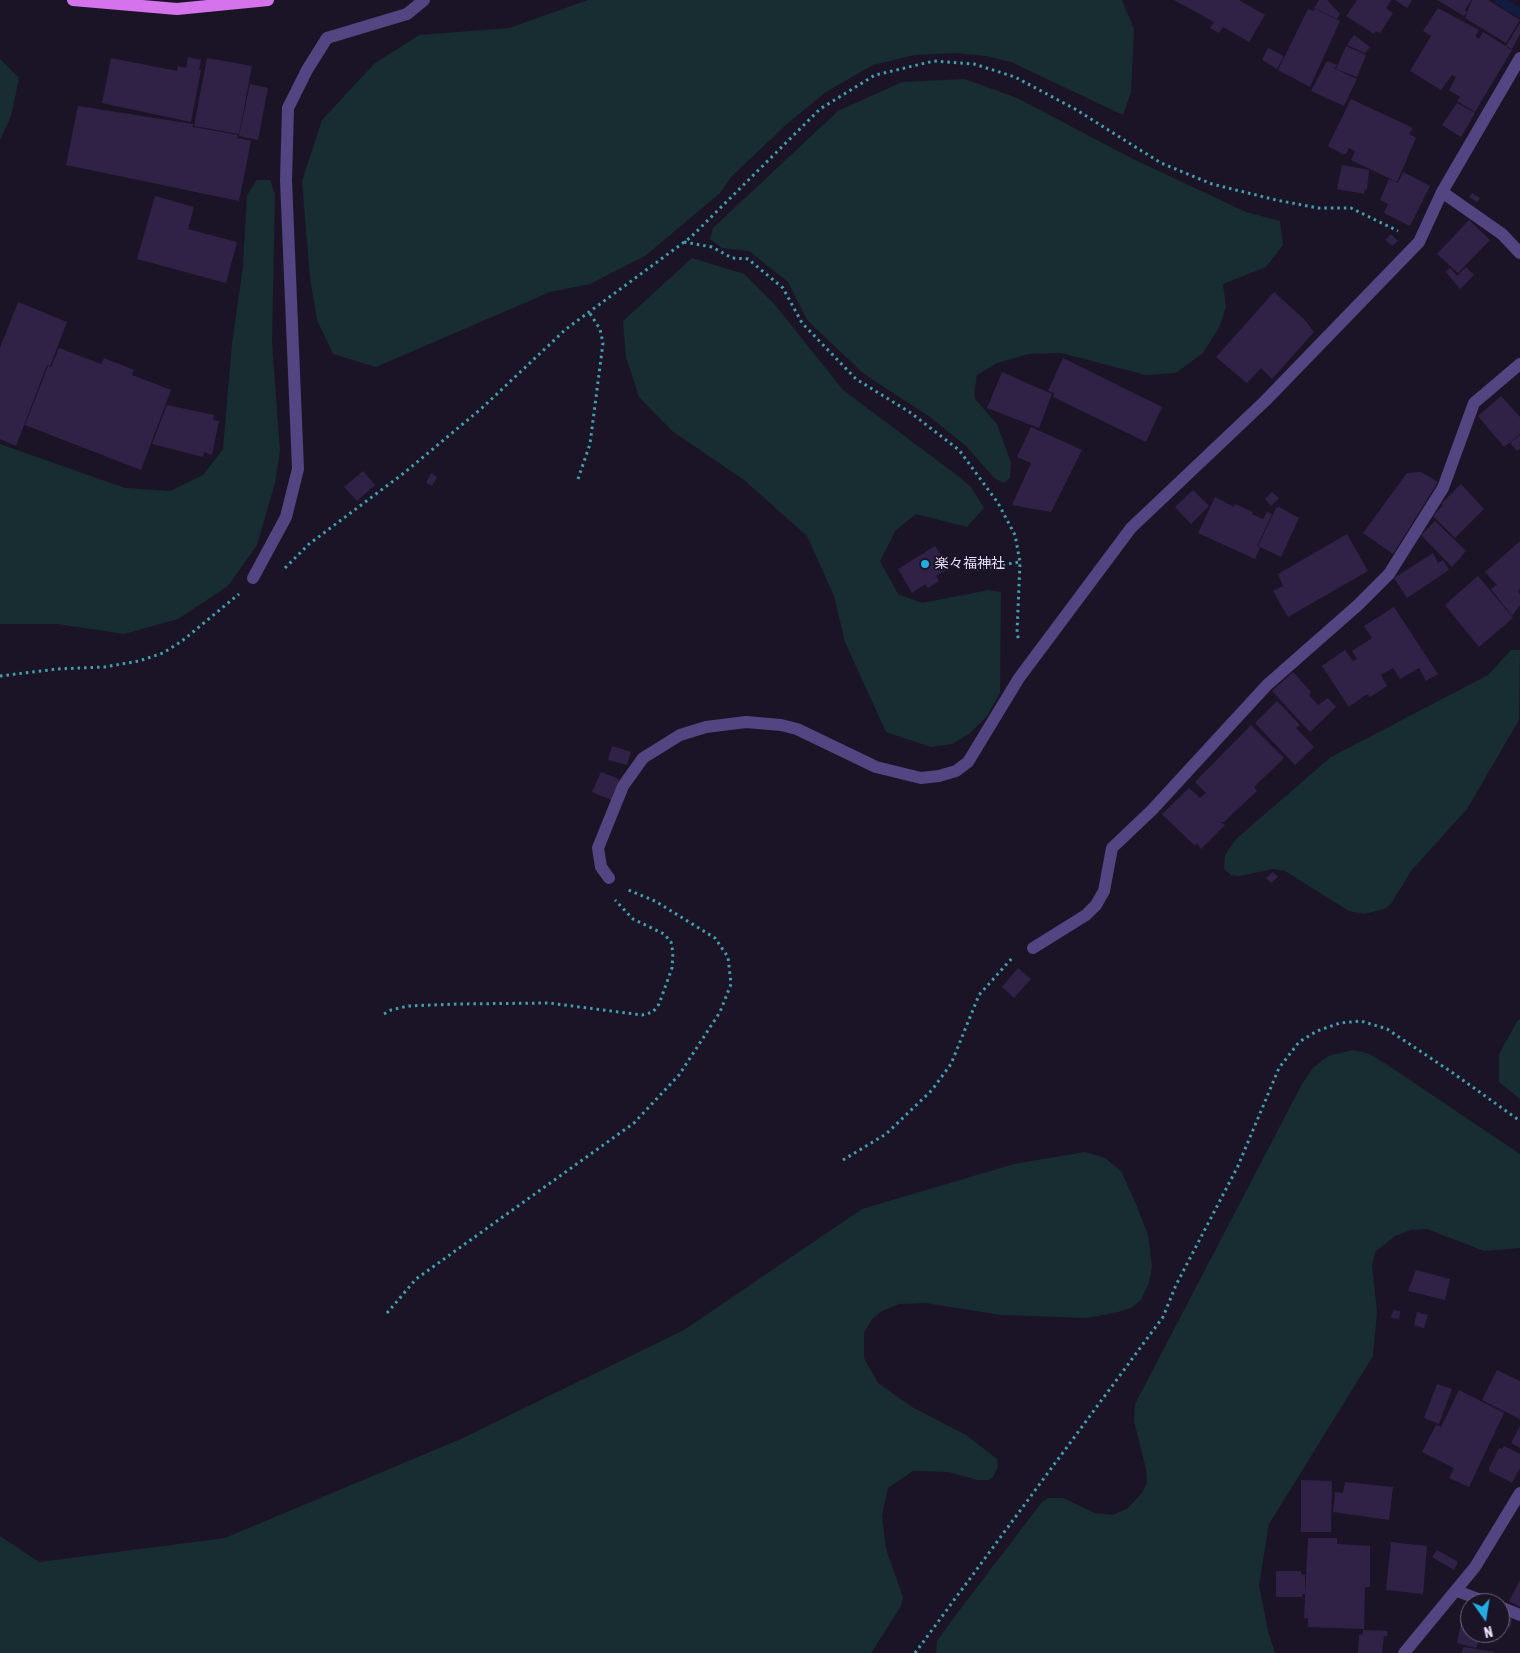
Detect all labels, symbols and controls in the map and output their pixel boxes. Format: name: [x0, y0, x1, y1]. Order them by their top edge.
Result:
place label: 楽々福神社: [935, 556, 1005, 572]
marker: 楽々福神社: [919, 558, 931, 570]
north arrow: [1460, 1593, 1510, 1643]
text: N: [1482, 1623, 1494, 1640]

